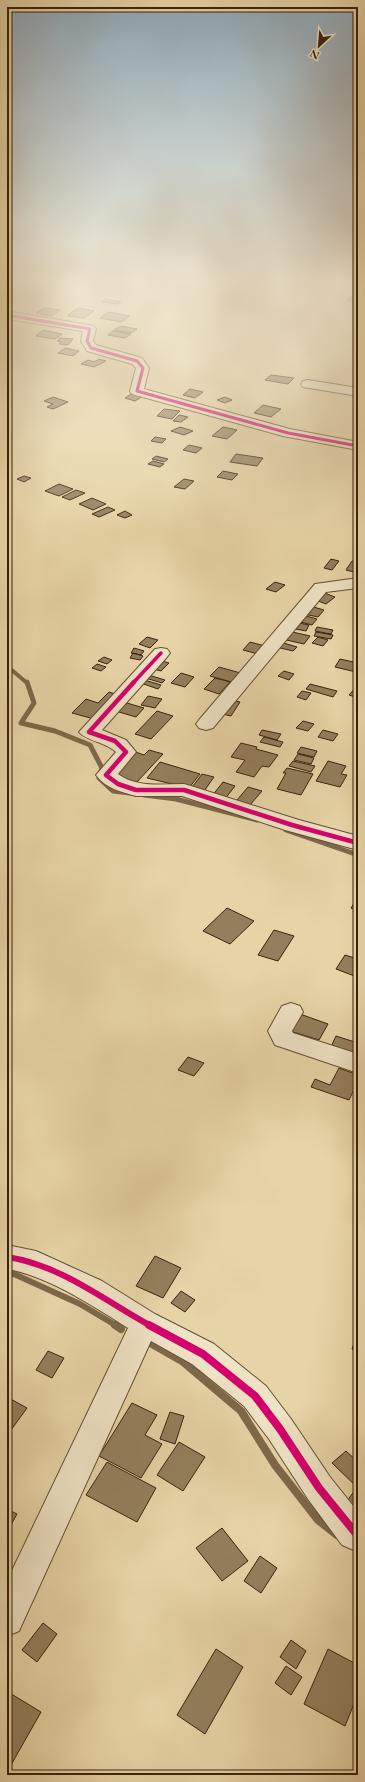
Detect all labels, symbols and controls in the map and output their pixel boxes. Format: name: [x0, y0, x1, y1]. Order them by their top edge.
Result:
north arrow: [299, 26, 339, 66]
text: N: [307, 47, 322, 63]

